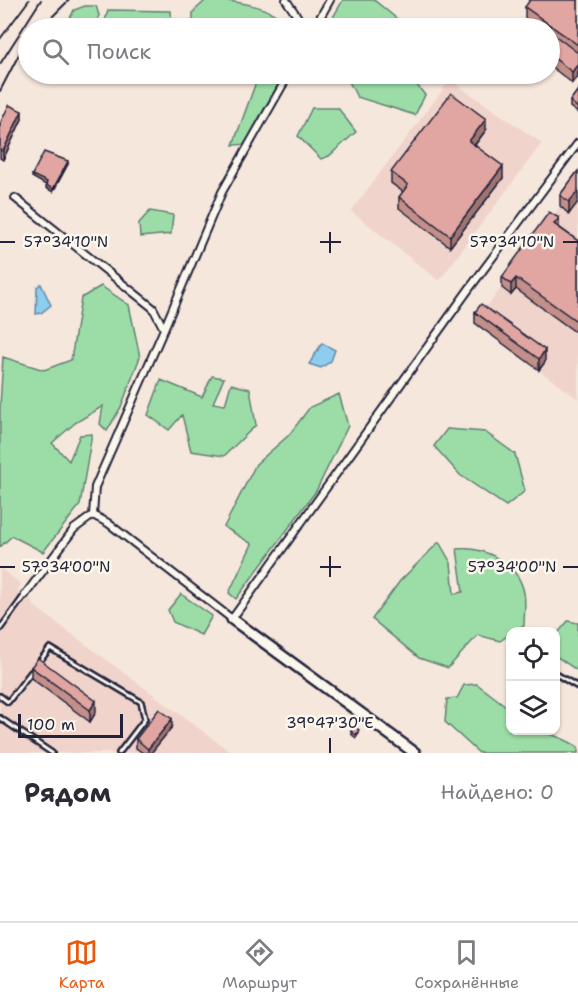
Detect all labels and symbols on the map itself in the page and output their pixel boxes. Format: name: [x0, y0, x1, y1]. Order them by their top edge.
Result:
text: 57°34'10"N: [24, 232, 108, 252]
text: 57°34'10"N: [470, 232, 554, 252]
text: 57°34'00"N: [22, 557, 110, 577]
text: 57°34'00"N: [468, 557, 556, 577]
scale bar: [18, 711, 123, 738]
text: 39°47'30"E: [286, 713, 374, 733]

